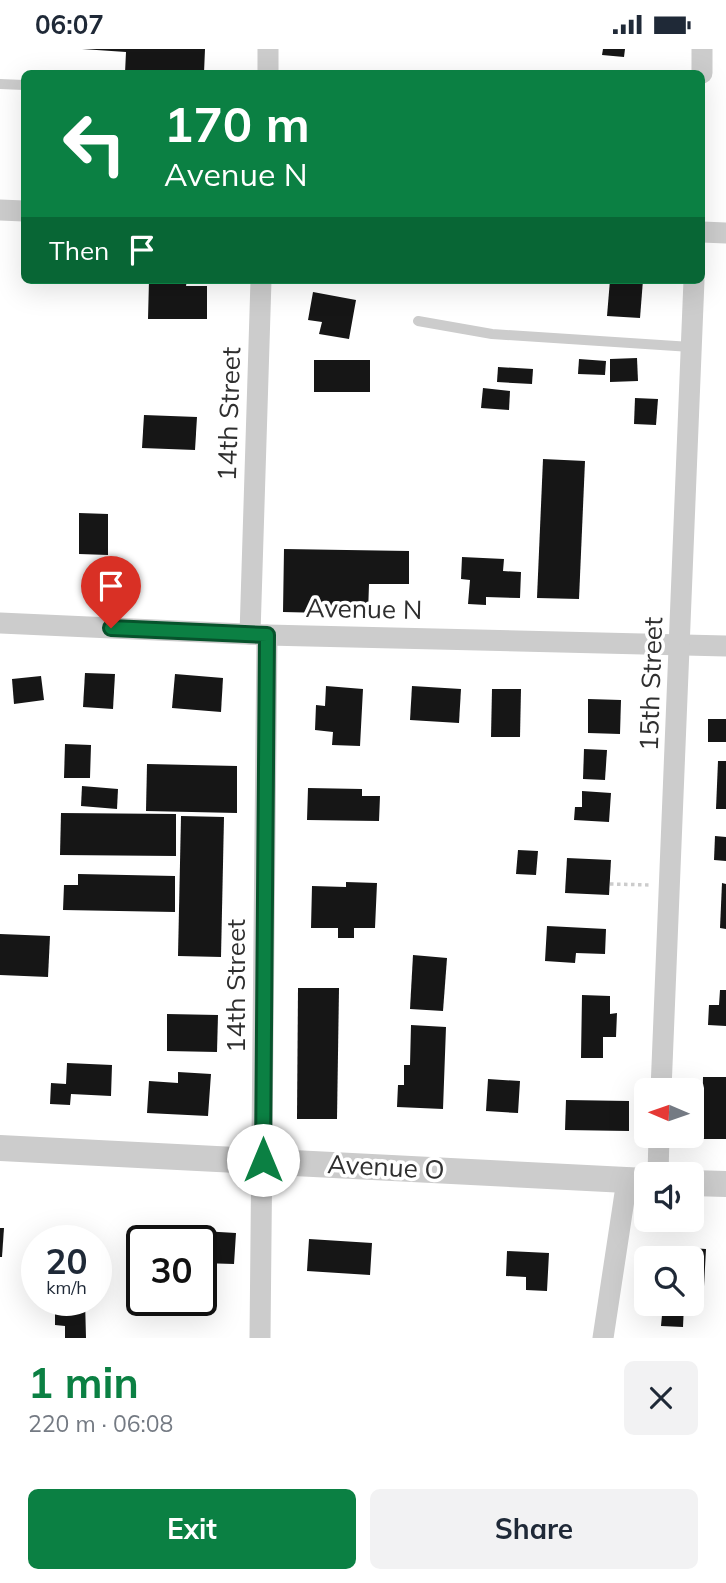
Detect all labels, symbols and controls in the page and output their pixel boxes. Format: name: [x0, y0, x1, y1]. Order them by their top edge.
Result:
text: 06:07: [35, 8, 104, 41]
text: 170 m: [164, 93, 310, 154]
icon: left: [49, 98, 140, 189]
text: Avenue N: [164, 154, 308, 194]
icon: arrive: [123, 231, 161, 269]
text: Then: [49, 234, 109, 267]
street label: 14th Street: [210, 346, 247, 482]
pin: [81, 556, 141, 628]
icon: arrive: [92, 567, 130, 605]
street label: Avenue N: [305, 591, 423, 626]
street label: 15th Street: [632, 616, 669, 752]
street label: 14th Street: [219, 919, 252, 1053]
north arrow: [634, 1078, 704, 1148]
map controls: [634, 1078, 704, 1316]
position arrow: [226, 1123, 300, 1197]
street label: Avenue O: [327, 1147, 446, 1186]
button: sound: [634, 1162, 704, 1232]
speed limit sign: 30: [126, 1225, 217, 1316]
text: 20: [45, 1239, 88, 1283]
button: search: [634, 1246, 704, 1316]
text: km/h: [46, 1276, 87, 1299]
text: 1 min: [28, 1356, 139, 1409]
button: close: [624, 1361, 698, 1435]
text: 220 m · 06:08: [28, 1409, 173, 1438]
button: Exit: [28, 1489, 356, 1569]
button: Share: [370, 1489, 698, 1569]

